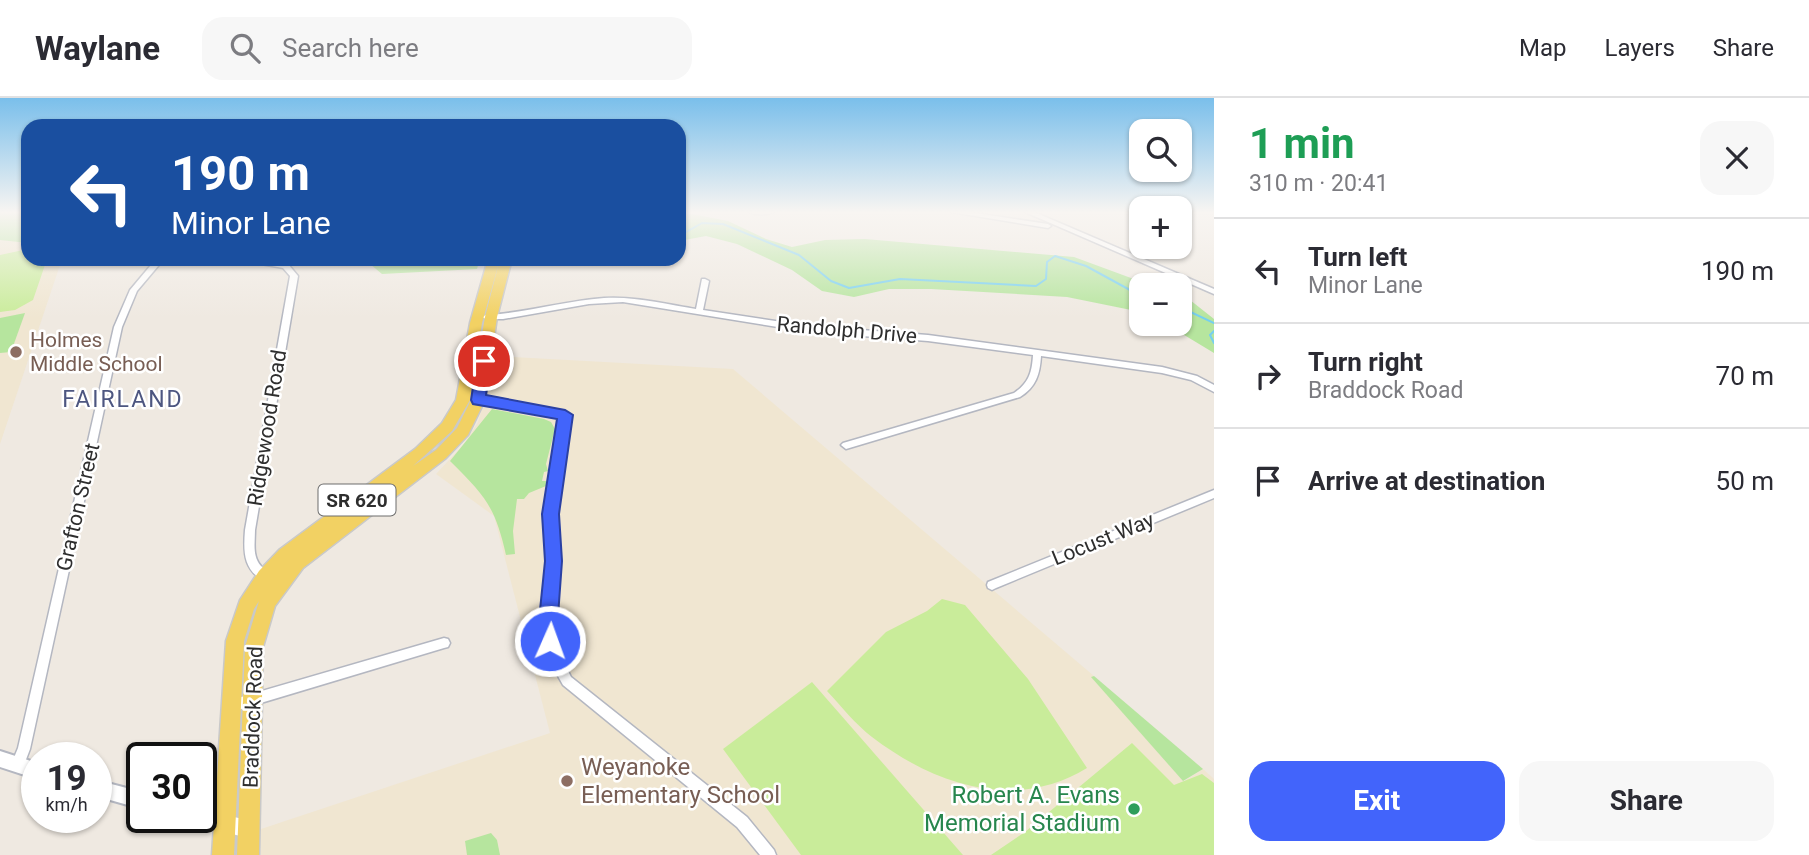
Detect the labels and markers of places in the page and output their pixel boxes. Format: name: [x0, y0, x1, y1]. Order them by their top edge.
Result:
place label: Holmes Middle School: [30, 328, 163, 376]
pin: [454, 331, 514, 391]
marker: Holmes Middle School: [8, 344, 24, 360]
place label: Weyanoke Elementary School: [581, 753, 780, 809]
marker: Weyanoke Elementary School: [559, 773, 575, 789]
place label: Robert A. Evans Memorial Stadium: [924, 781, 1120, 837]
marker: Robert A. Evans Memorial Stadium: [1126, 801, 1142, 817]

